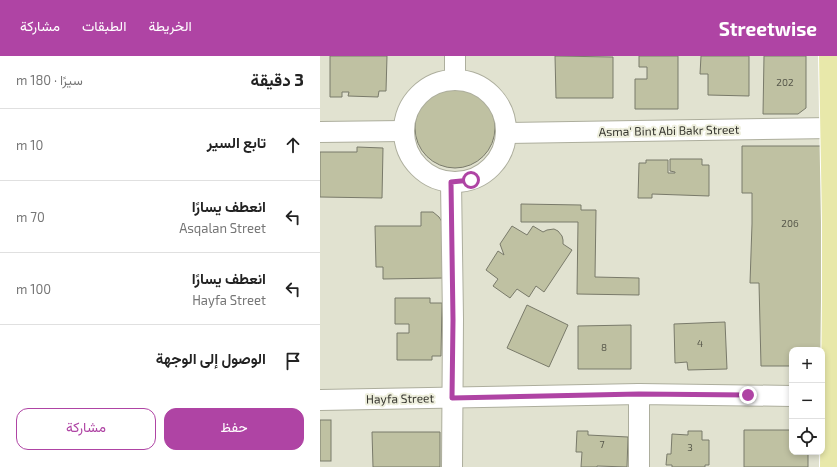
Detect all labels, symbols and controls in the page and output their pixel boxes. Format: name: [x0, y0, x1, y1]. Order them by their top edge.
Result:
text: مشاركة: [20, 17, 60, 34]
text: الطبقات: [82, 17, 126, 34]
text: الخريطة: [148, 17, 192, 34]
text: Streetwise: [719, 17, 817, 40]
text: 3 دقيقة: [251, 69, 304, 89]
text: سيرًا · 180 m: [16, 72, 83, 88]
house number: 202: [776, 76, 794, 88]
street label: Asma' Bint Abi Bakr Street: [599, 122, 740, 138]
text: تابع السير: [207, 133, 266, 151]
icon: ahead: [282, 134, 304, 156]
text: 10 m: [16, 137, 43, 153]
route start: [462, 171, 480, 189]
text: انعطف يسارًا: [192, 197, 266, 215]
icon: left: [282, 206, 304, 228]
text: 70 m: [16, 209, 45, 225]
house number: 206: [781, 217, 799, 229]
text: Asqalan Street: [179, 220, 266, 236]
text: انعطف يسارًا: [192, 269, 266, 287]
icon: left: [282, 278, 304, 300]
text: 100 m: [16, 281, 51, 297]
text: Hayfa Street: [192, 292, 266, 308]
house number: 4: [697, 337, 703, 349]
house number: 8: [601, 341, 607, 353]
map controls: [789, 347, 825, 455]
button: +: [789, 347, 825, 383]
text: الوصول إلى الوجهة: [156, 349, 266, 367]
icon: arrive: [282, 350, 304, 372]
button: −: [789, 383, 825, 419]
route end: [739, 386, 757, 404]
street label: Hayfa Street: [366, 390, 435, 406]
button: مشاركة: [16, 408, 156, 450]
button: حفظ: [164, 408, 304, 450]
button: locate: [789, 419, 825, 455]
house number: 7: [599, 438, 605, 450]
house number: 3: [687, 441, 693, 453]

